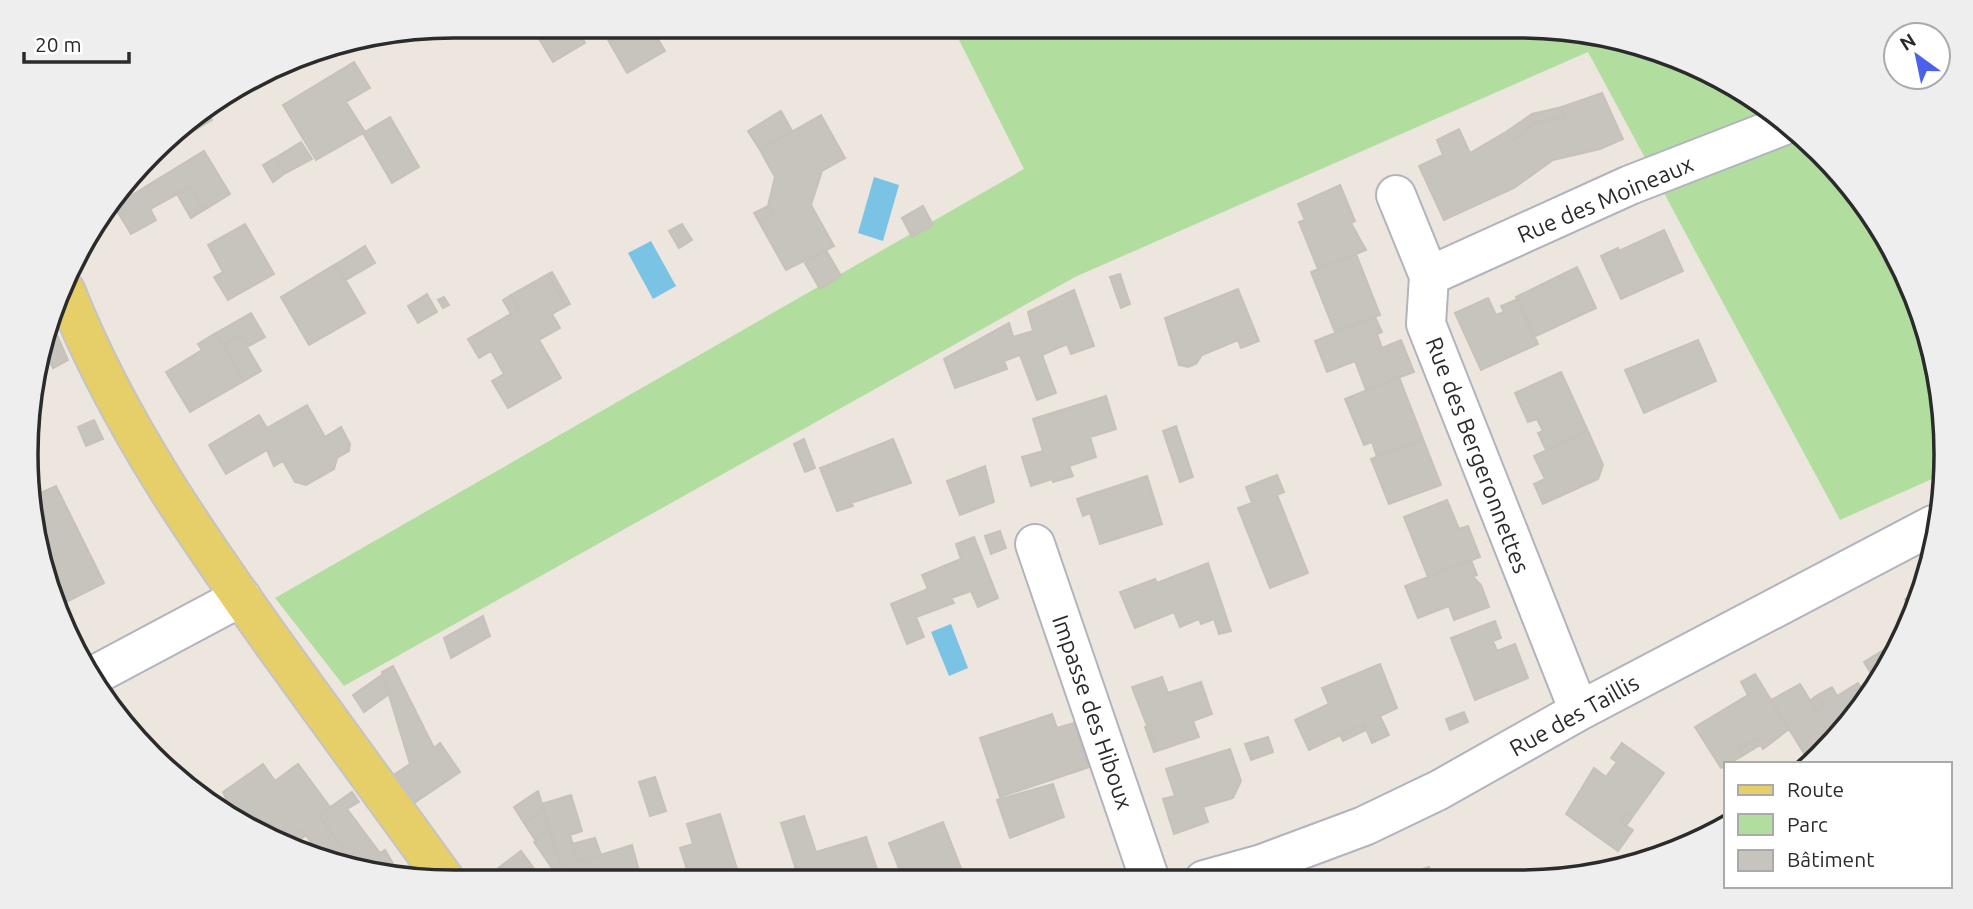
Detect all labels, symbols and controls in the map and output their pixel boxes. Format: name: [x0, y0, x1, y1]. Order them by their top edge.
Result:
scale bar: [24, 21, 130, 65]
north arrow: [1882, 21, 1952, 91]
text: N: [1896, 29, 1920, 55]
text: 20 m: [35, 32, 82, 56]
street label: Rue des Moineaux: [1513, 151, 1697, 247]
street label: Rue des Bergeronnettes: [1421, 334, 1535, 576]
street label: Impasse des Hiboux: [1048, 612, 1138, 813]
street label: Rue des Taillis: [1505, 669, 1643, 761]
legend: [1724, 762, 1952, 888]
text: Route: [1787, 777, 1844, 801]
text: Parc: [1787, 812, 1828, 836]
text: Bâtiment: [1787, 847, 1874, 871]

